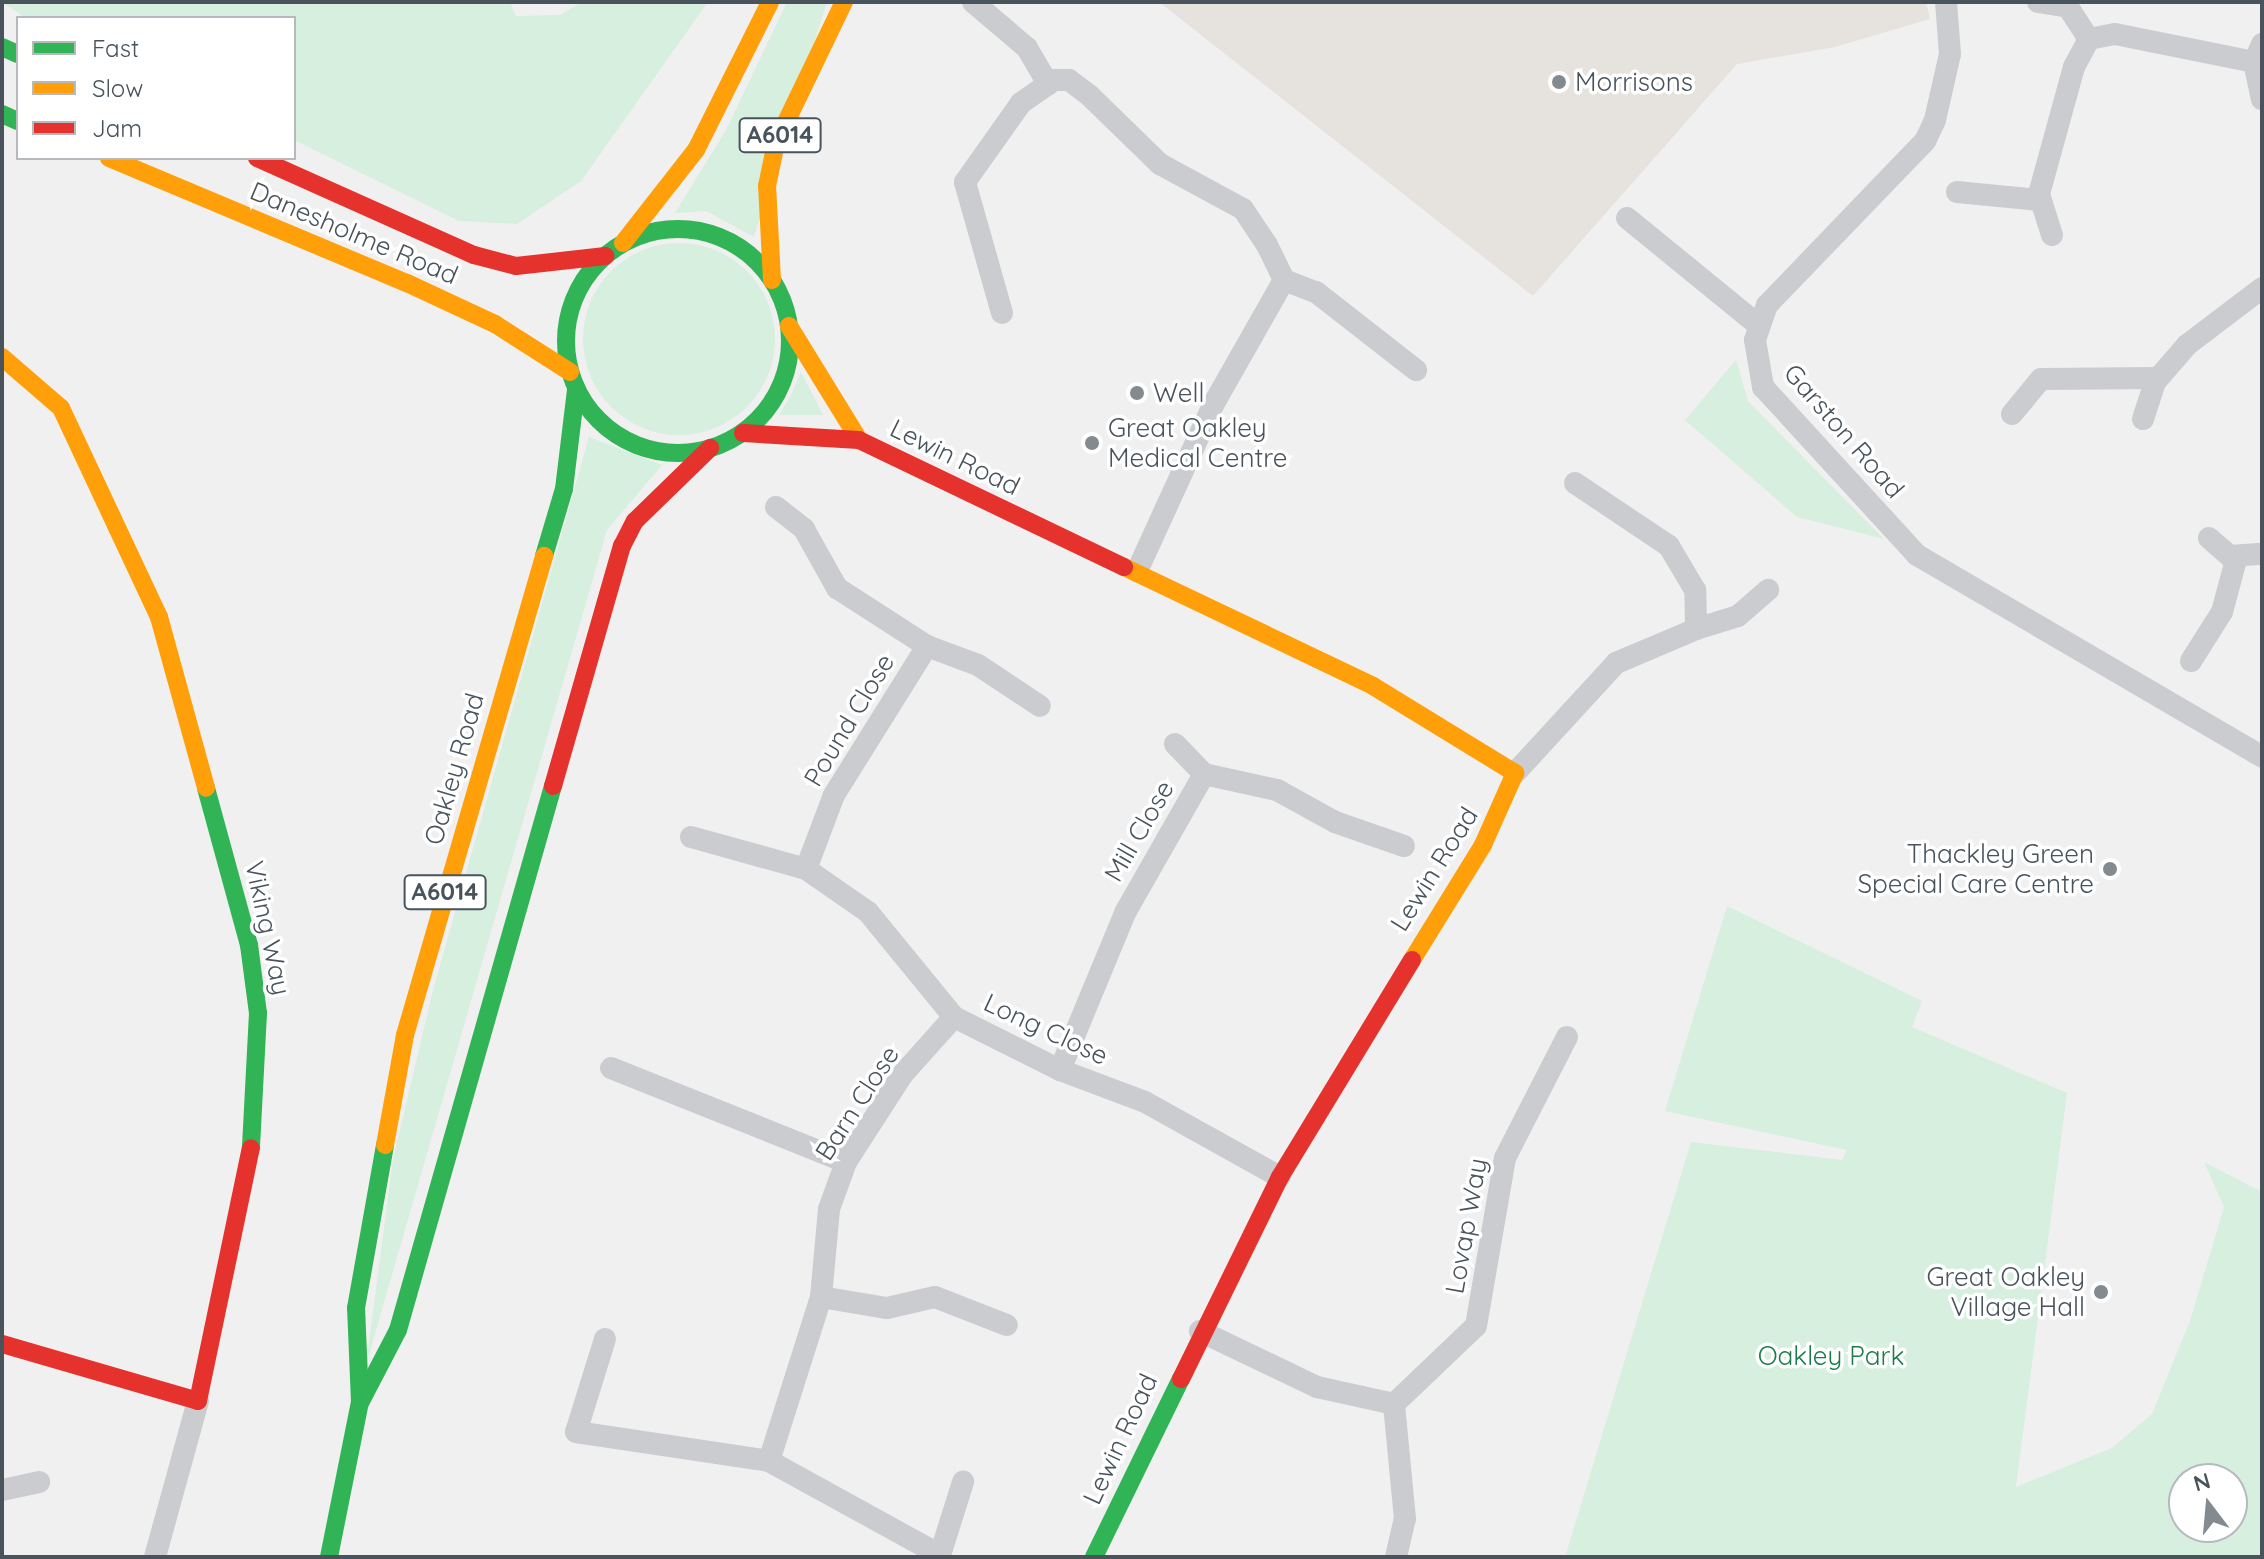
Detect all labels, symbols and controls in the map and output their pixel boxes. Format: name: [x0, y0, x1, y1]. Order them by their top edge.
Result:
legend: [16, 16, 296, 160]
text: Fast: [92, 33, 139, 63]
place label: Morrisons: [1575, 66, 1693, 98]
text: Slow: [92, 73, 143, 103]
marker: Morrisons: [1550, 73, 1568, 91]
text: Jam: [92, 113, 142, 143]
road number: A6014: [738, 115, 822, 155]
street label: Danesholme Road: [245, 175, 463, 291]
street label: Garston Road: [1777, 358, 1911, 504]
place label: Well: [1153, 377, 1204, 409]
marker: Well: [1128, 384, 1146, 402]
street label: Lewin Road: [885, 412, 1025, 502]
place label: Great Oakley Medical Centre: [1108, 412, 1287, 474]
marker: Great Oakley Medical Centre: [1083, 434, 1101, 452]
street label: Pound Close: [797, 648, 901, 792]
street label: Oakley Road: [417, 690, 491, 848]
street label: Mill Close: [1098, 775, 1180, 887]
street label: Lewin Road: [1384, 801, 1484, 937]
place label: Thackley Green Special Care Centre: [1857, 838, 2094, 900]
street label: Viking Way: [239, 858, 297, 998]
marker: Thackley Green Special Care Centre: [2101, 860, 2119, 878]
road number: A6014: [403, 872, 487, 912]
street label: Long Close: [979, 987, 1113, 1071]
street label: Barn Close: [808, 1040, 906, 1166]
street label: Lovap Way: [1439, 1156, 1493, 1296]
place label: Great Oakley Village Hall: [1927, 1261, 2085, 1322]
marker: Great Oakley Village Hall: [2092, 1283, 2110, 1301]
park label: Oakley Park: [1758, 1340, 1904, 1372]
street label: Lewin Road: [1076, 1369, 1164, 1509]
north arrow: [2168, 1463, 2248, 1543]
text: N: [2190, 1466, 2214, 1498]

